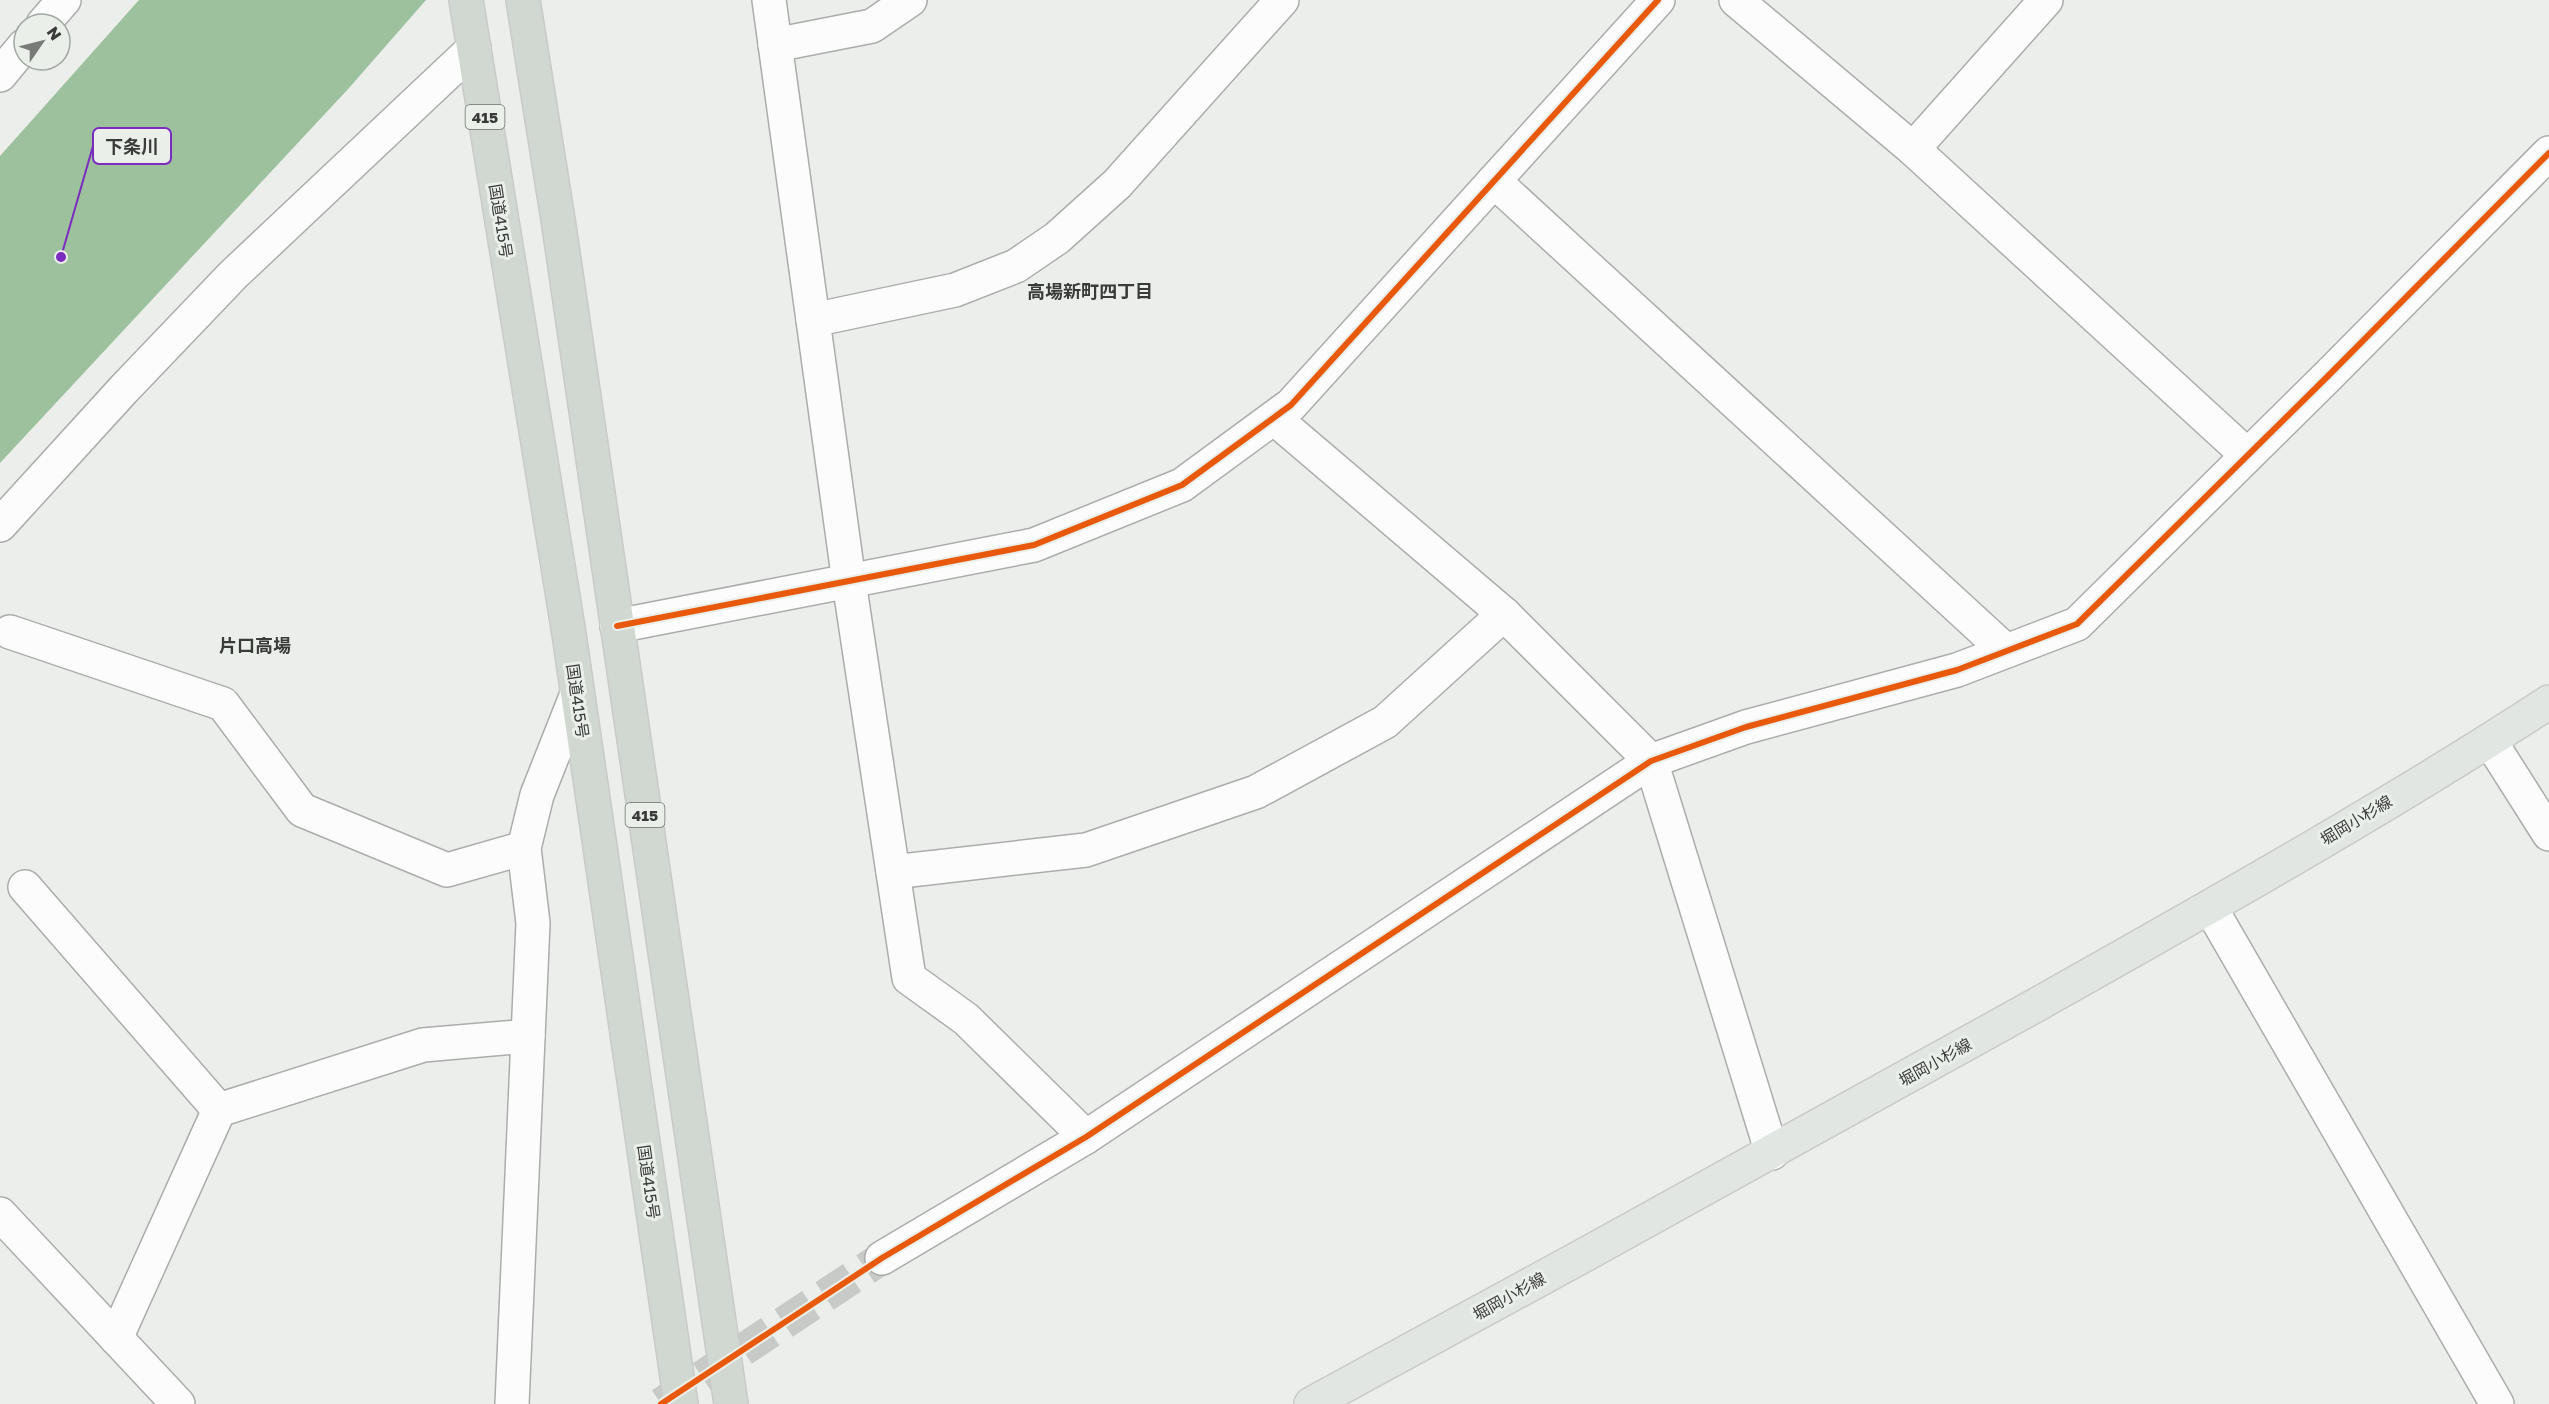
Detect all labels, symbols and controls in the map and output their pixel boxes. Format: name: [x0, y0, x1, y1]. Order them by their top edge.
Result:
north arrow: [12, 12, 72, 72]
text: N: [43, 23, 66, 44]
road number: 415: [466, 105, 504, 129]
callout: 下条川: [93, 128, 171, 164]
text: 下条川: [105, 135, 159, 157]
street label: 国道415号: [485, 182, 517, 260]
district label: 高場新町四丁目: [1027, 280, 1153, 302]
district label: 片口高場: [219, 634, 291, 656]
street label: 国道415号: [563, 663, 593, 739]
street label: 堀岡小杉線: [2317, 791, 2395, 849]
road number: 415: [626, 803, 664, 827]
street label: 堀岡小杉線: [1895, 1034, 1975, 1090]
street label: 国道415号: [634, 1144, 664, 1220]
street label: 堀岡小杉線: [1469, 1268, 1549, 1324]

